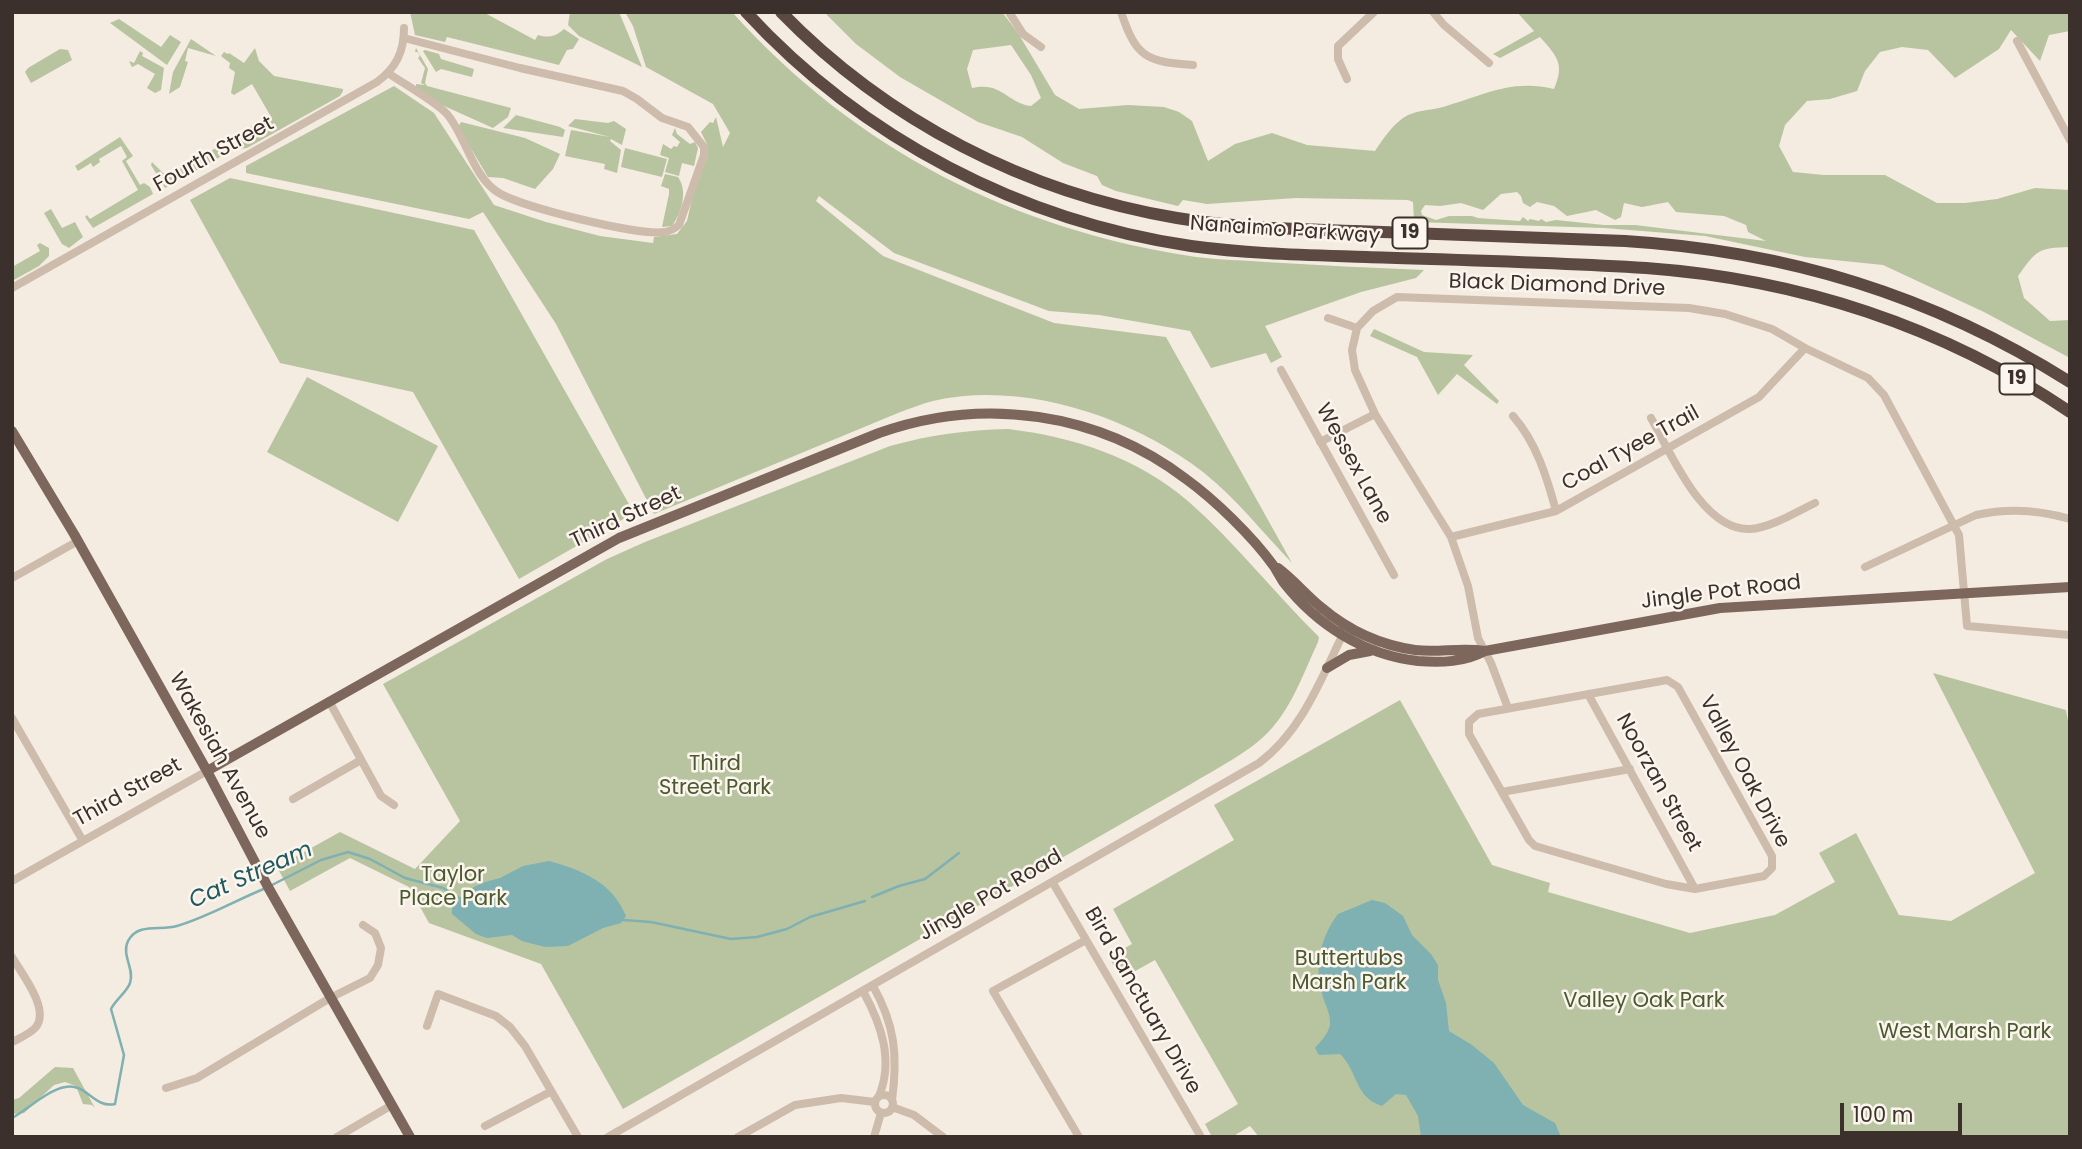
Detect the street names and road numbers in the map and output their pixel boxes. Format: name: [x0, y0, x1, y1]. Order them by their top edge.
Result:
street label: Fourth Street: [150, 112, 278, 198]
street label: Nanaimo Parkway: [1189, 212, 1381, 250]
road number: 19: [1392, 218, 1428, 248]
street label: Black Diamond Drive: [1448, 270, 1666, 302]
road number: 19: [2000, 364, 2035, 394]
street label: Wessex Lane: [1310, 399, 1396, 529]
street label: Coal Tyee Trail: [1558, 401, 1704, 497]
street label: Third Street: [567, 481, 685, 555]
street label: Jingle Pot Road: [1639, 571, 1803, 615]
street label: Wakesiah Avenue: [163, 668, 275, 844]
street label: Valley Oak Drive: [1693, 691, 1795, 853]
street label: Noorzan Street: [1610, 710, 1706, 856]
street label: Third Street: [70, 753, 186, 833]
street label: Jingle Pot Road: [915, 845, 1067, 947]
street label: Bird Sanctuary Drive: [1078, 903, 1206, 1099]

